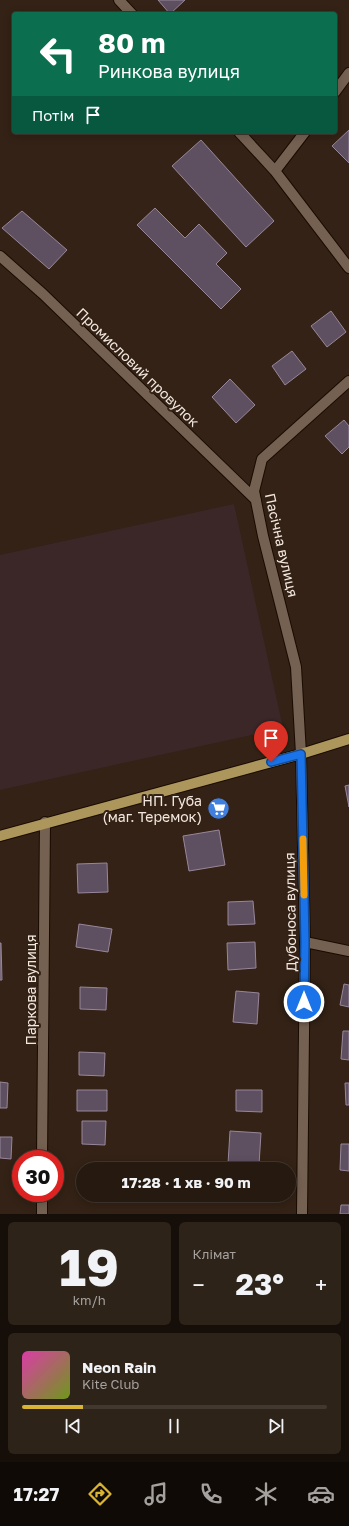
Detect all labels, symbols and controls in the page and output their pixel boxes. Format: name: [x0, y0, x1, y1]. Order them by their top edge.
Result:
text: 80 m: [98, 26, 166, 59]
icon: left: [32, 28, 84, 80]
text: Ринкова вулиця: [98, 60, 240, 82]
icon: arrive: [82, 104, 104, 126]
text: Потім: [32, 106, 74, 124]
street label: Промисловий провулок: [73, 304, 203, 430]
street label: Пасічна вулиця: [262, 491, 302, 599]
pin: [254, 721, 288, 762]
icon: arrive: [260, 727, 282, 749]
place label: НП. Губа (маг. Теремок): [102, 792, 202, 825]
supermarket icon: НП. Губа (маг. Теремок): [205, 795, 231, 821]
street label: Дубоноса вулиця: [280, 852, 300, 972]
street label: Паркова вулиця: [22, 934, 39, 1046]
position arrow: [283, 981, 325, 1023]
speed limit sign: 30: [12, 1150, 64, 1202]
text: 17:28 · 1 хв · 90 m: [121, 1173, 251, 1191]
text: 19: [59, 1235, 119, 1297]
text: Клімат: [193, 1246, 236, 1262]
text: 23°: [236, 1266, 284, 1302]
text: −: [193, 1271, 205, 1298]
text: +: [315, 1271, 327, 1298]
text: km/h: [73, 1292, 106, 1308]
text: Neon Rain: [82, 1358, 156, 1376]
text: Kite Club: [82, 1376, 139, 1392]
icon: previous: [62, 1415, 84, 1437]
icon: pause: [163, 1415, 185, 1437]
icon: next: [265, 1415, 287, 1437]
icon: directions: [86, 1480, 114, 1508]
icon: music: [142, 1480, 170, 1508]
icon: phone: [197, 1480, 225, 1508]
icon: climate: [252, 1480, 280, 1508]
icon: car: [307, 1480, 335, 1508]
text: 17:27: [14, 1483, 59, 1505]

